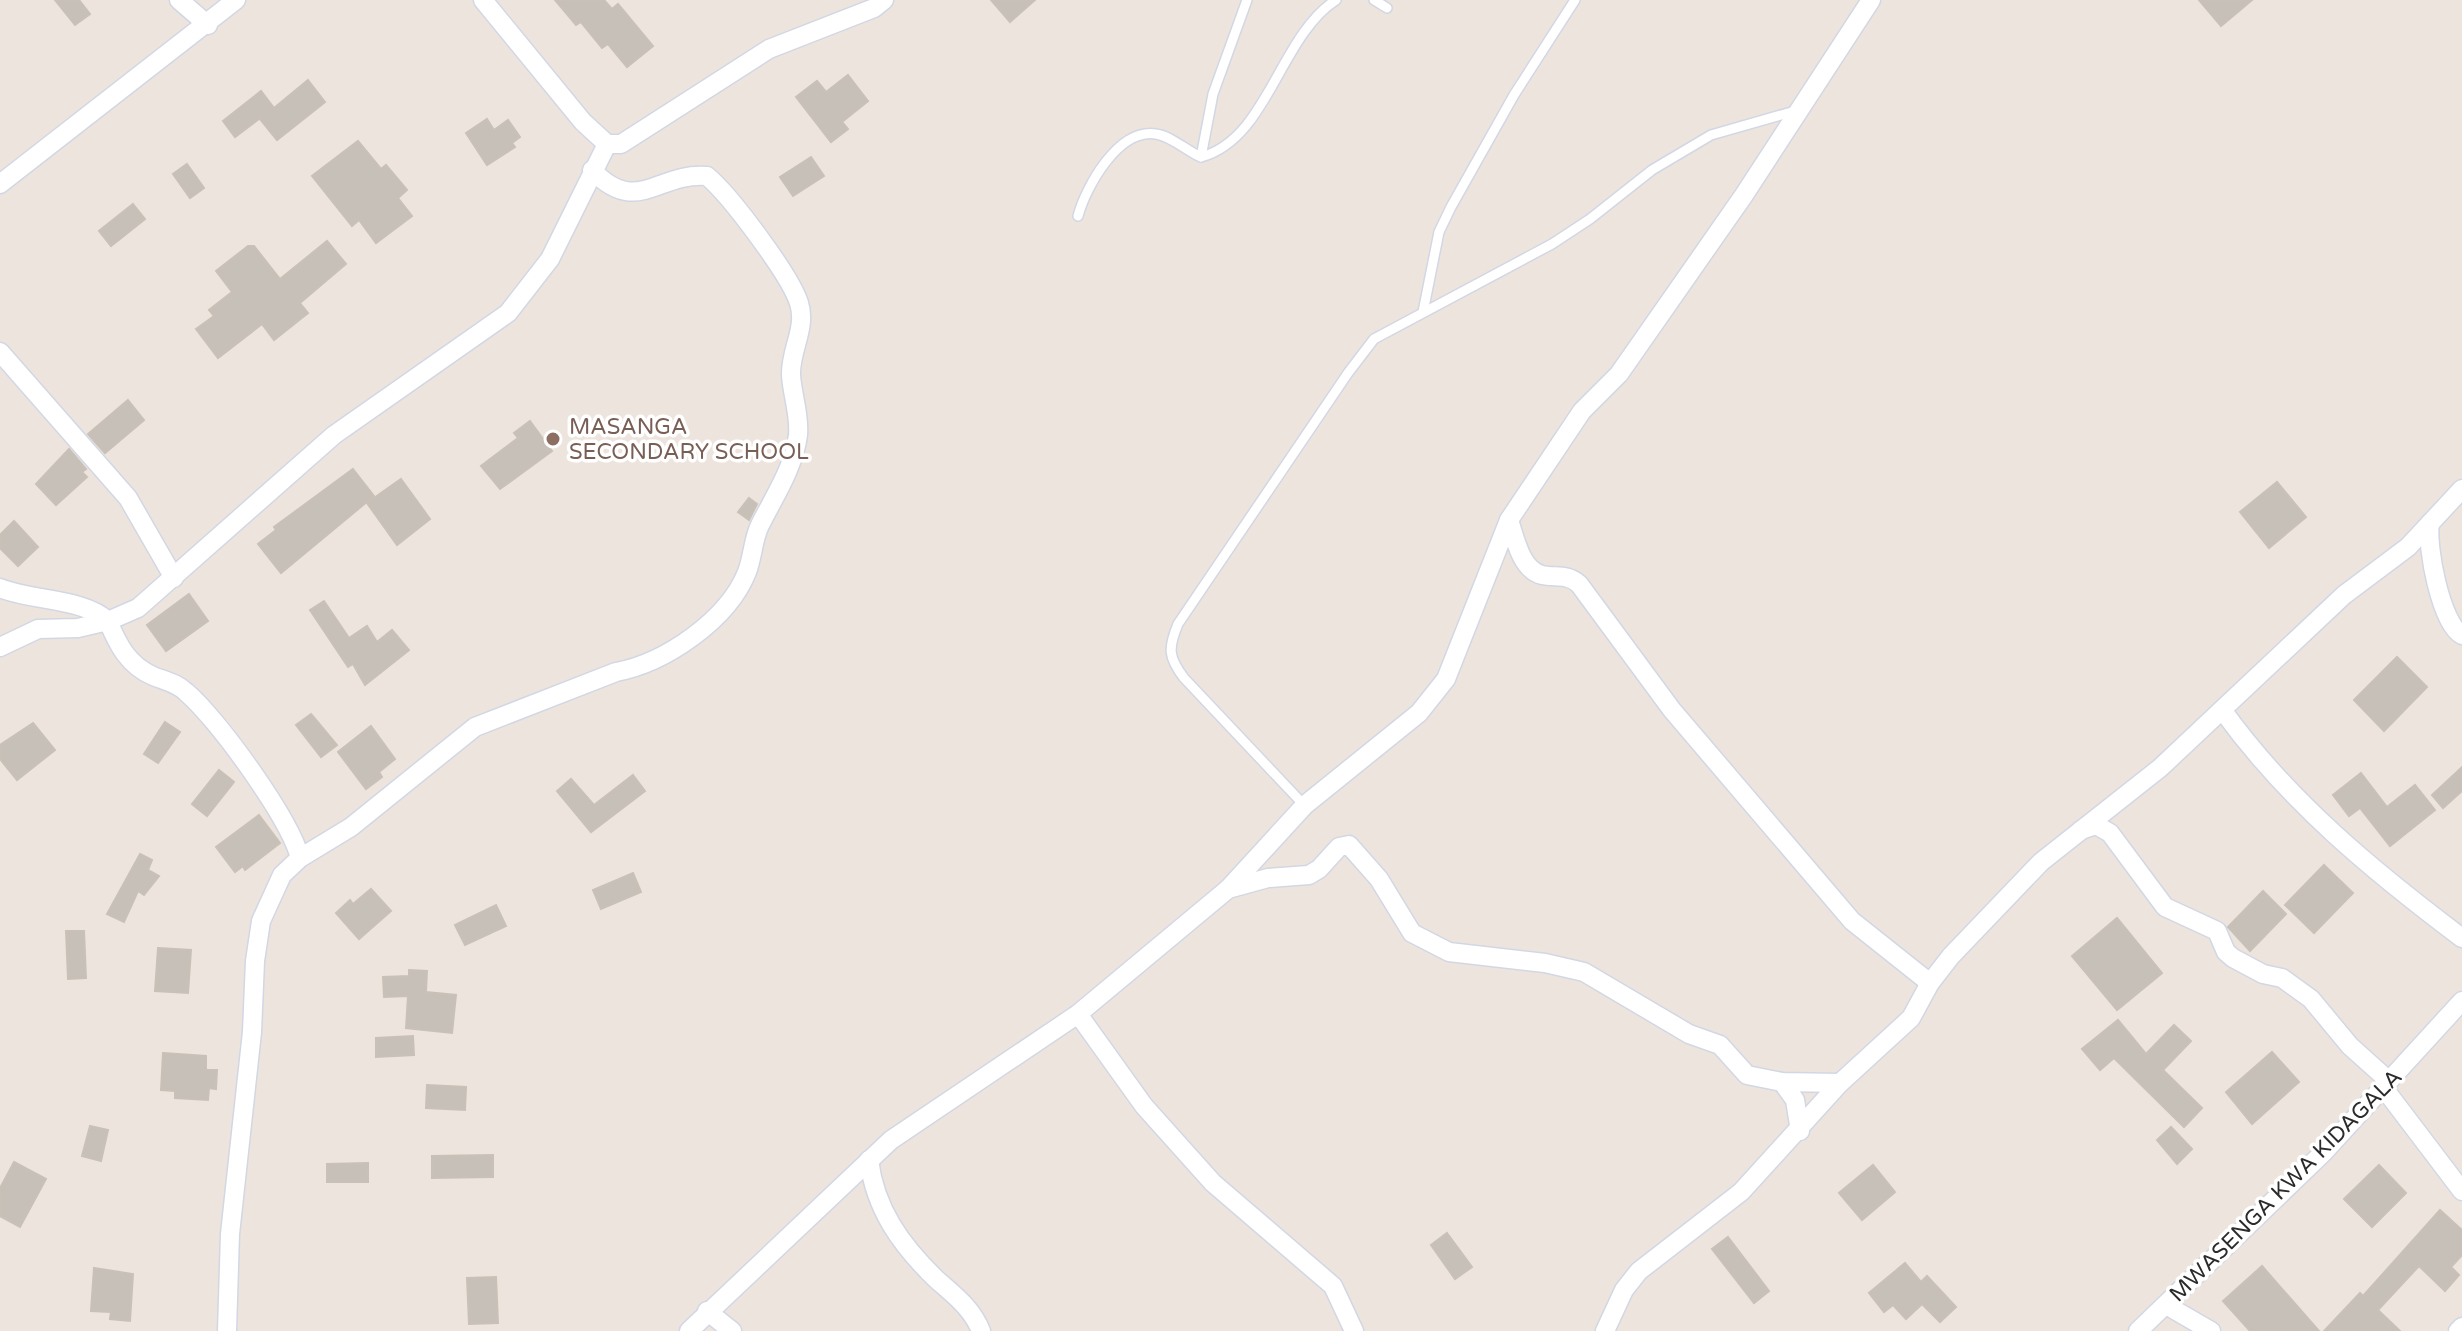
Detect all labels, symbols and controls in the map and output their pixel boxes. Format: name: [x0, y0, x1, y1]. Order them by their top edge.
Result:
place label: MASANGA SECONDARY SCHOOL: [569, 414, 809, 465]
marker: MASANGA SECONDARY SCHOOL: [544, 430, 562, 448]
street label: MWASENGA KWA KIDAGALA: [2164, 1064, 2407, 1307]

